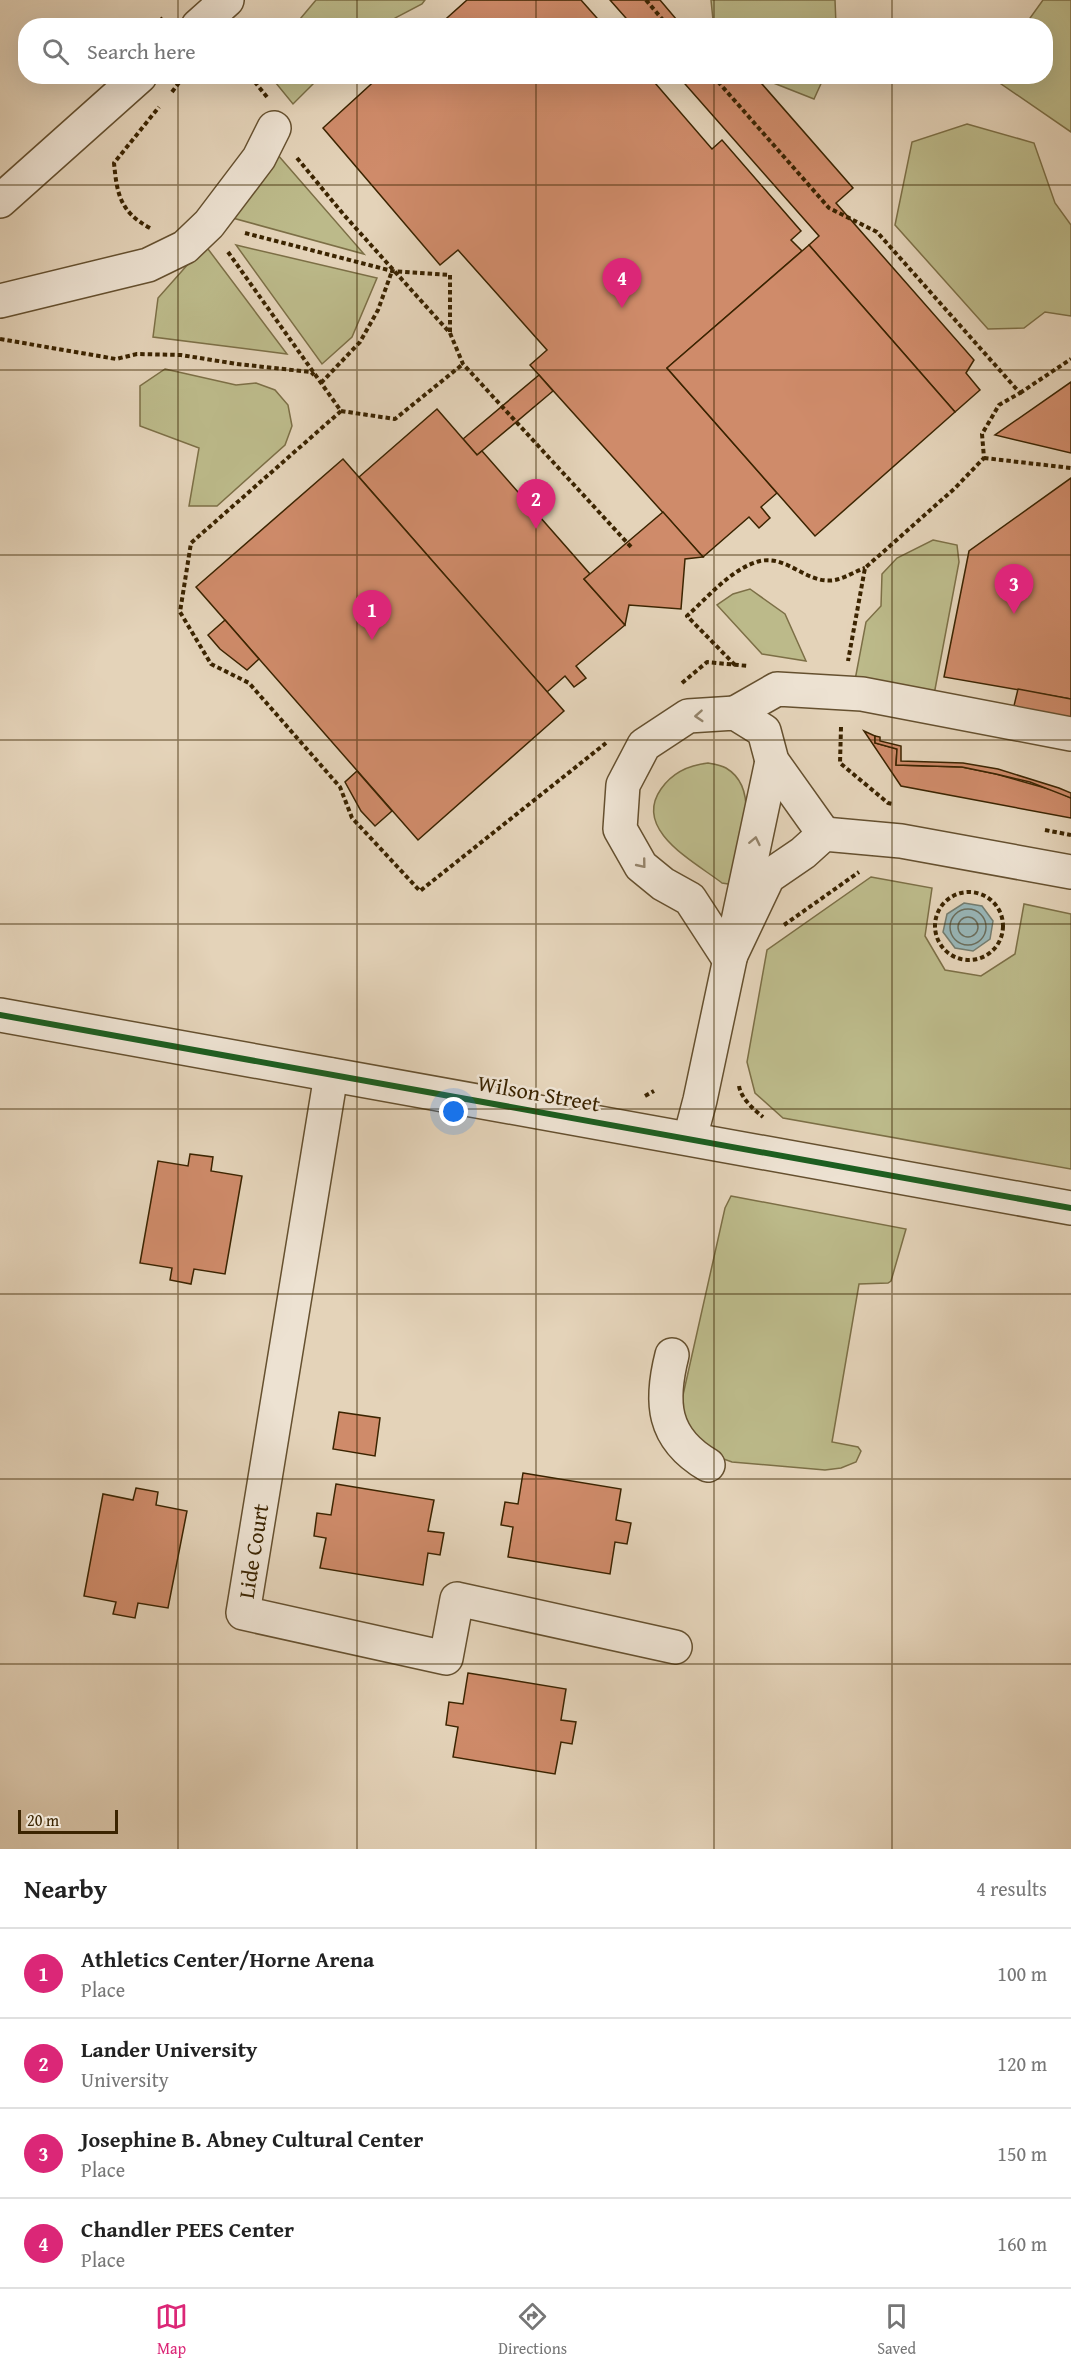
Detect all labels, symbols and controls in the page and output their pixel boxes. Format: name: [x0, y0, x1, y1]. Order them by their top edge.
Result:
search box: [18, 18, 1053, 84]
icon: search: [39, 35, 72, 68]
text: Search here: [87, 35, 196, 67]
pin: 4: [602, 258, 642, 308]
pin: 2: [516, 480, 556, 529]
pin: 3: [994, 564, 1034, 614]
pin: 1: [352, 590, 392, 640]
one-way arrow: [695, 709, 704, 722]
one-way arrow: [747, 836, 760, 846]
one-way arrow: [635, 857, 646, 868]
street label: Wilson Street: [475, 1066, 603, 1120]
your location: [439, 1097, 468, 1126]
street label: Lide Court: [230, 1501, 276, 1601]
scale bar: [18, 1807, 118, 1834]
text: 20 m: [27, 1808, 59, 1832]
text: Nearby: [24, 1869, 107, 1908]
text: 4 results: [976, 1874, 1047, 1903]
text: Athletics Center/Horne Arena: [81, 1943, 374, 1975]
text: 1: [38, 1959, 49, 1988]
text: 100 m: [997, 1959, 1047, 1988]
text: Place: [81, 1975, 125, 2004]
text: Lander University: [81, 2033, 257, 2065]
text: 2: [38, 2049, 49, 2078]
text: 120 m: [997, 2049, 1047, 2078]
text: University: [81, 2065, 169, 2094]
text: Josephine B. Abney Cultural Center: [81, 2123, 423, 2155]
text: 3: [38, 2139, 49, 2168]
text: 150 m: [997, 2139, 1047, 2168]
text: Place: [81, 2155, 125, 2184]
text: Chandler PEES Center: [81, 2213, 294, 2245]
text: 4: [38, 2229, 49, 2258]
text: 160 m: [997, 2229, 1047, 2258]
text: Place: [81, 2245, 125, 2274]
tab: Map: [155, 2300, 188, 2360]
tab: Directions: [498, 2300, 567, 2360]
tab: Saved: [877, 2300, 916, 2360]

